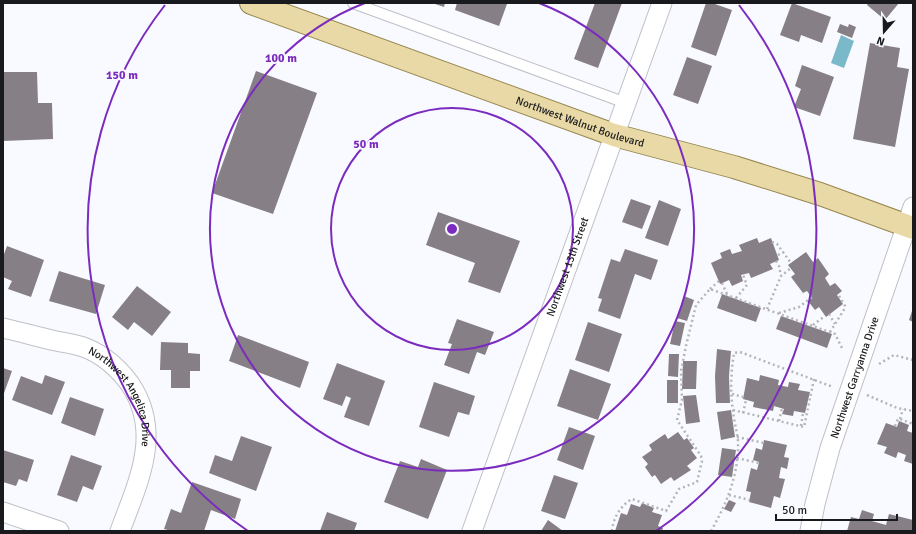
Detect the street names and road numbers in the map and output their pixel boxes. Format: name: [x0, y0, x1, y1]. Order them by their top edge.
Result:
street label: Northwest Walnut Boulevard: [514, 94, 646, 150]
street label: Northwest 13th Street: [544, 215, 591, 318]
street label: Northwest Garryanna Drive: [828, 315, 882, 440]
street label: Northwest Angelica Drive: [86, 344, 152, 447]

